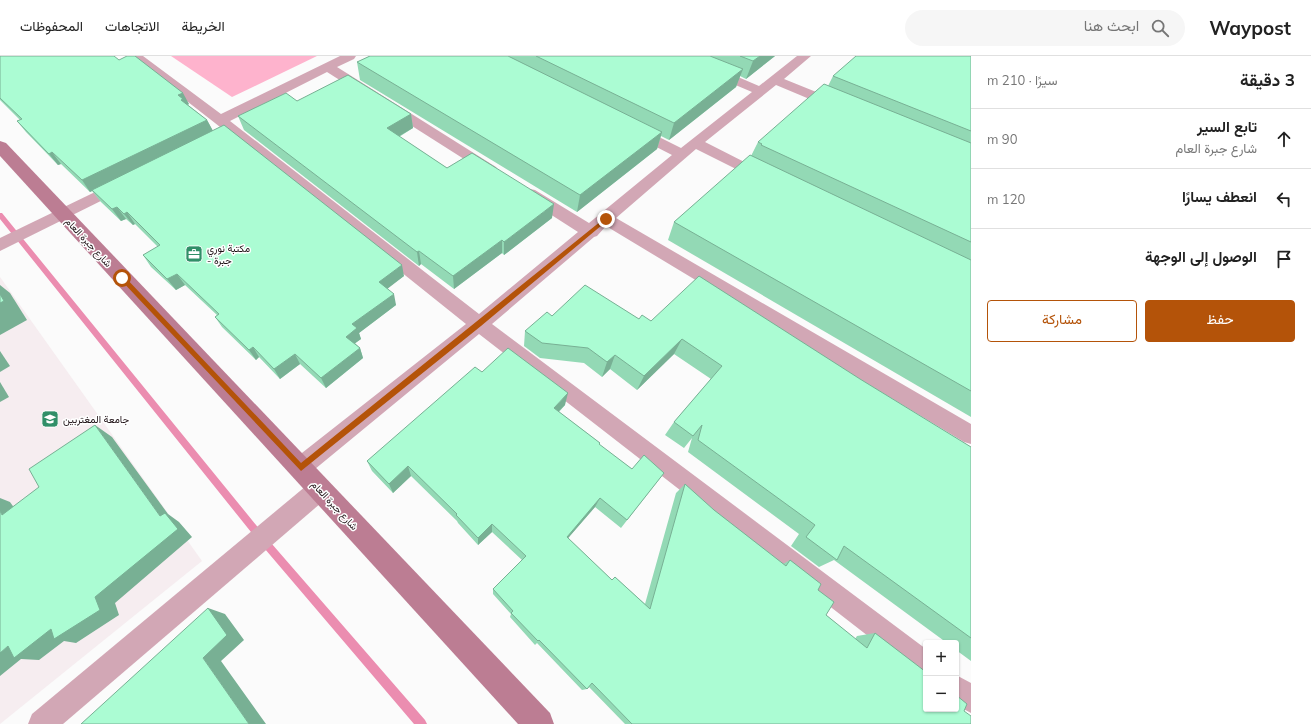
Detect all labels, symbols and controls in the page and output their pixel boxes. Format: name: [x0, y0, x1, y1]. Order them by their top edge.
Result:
search box: [905, 10, 1185, 46]
text: ابحث هنا: [1084, 16, 1139, 35]
text: Waypost: [1209, 16, 1291, 40]
text: المحفوظات: [20, 17, 83, 35]
text: الاتجاهات: [105, 17, 159, 35]
text: الخريطة: [181, 17, 225, 35]
icon: search: [1149, 17, 1171, 39]
text: 3 دقيقة: [1240, 69, 1295, 90]
text: سيرًا · 210 m: [987, 72, 1058, 88]
text: تابع السير: [1197, 117, 1257, 136]
icon: ahead: [1273, 128, 1295, 150]
text: 90 m: [987, 131, 1017, 147]
text: شارع جبرة العام: [1175, 140, 1257, 156]
text: انعطف يسارًا: [1182, 187, 1257, 206]
icon: left: [1273, 188, 1295, 210]
text: 120 m: [987, 191, 1025, 207]
route end: [597, 210, 615, 228]
street label: شارع جبرة العام: [62, 215, 115, 270]
place label: مكتبة نوري - جبرة: [207, 242, 250, 267]
office icon: مكتبة نوري - جبرة: [184, 244, 204, 264]
text: الوصول إلى الوجهة: [1145, 247, 1257, 266]
icon: arrive: [1273, 248, 1295, 270]
route start: [113, 269, 131, 287]
button: مشاركة: [987, 300, 1137, 342]
button: حفظ: [1145, 300, 1295, 342]
school or university icon: جامعة المغتربين: [40, 409, 60, 429]
place label: جامعة المغتربين: [63, 413, 129, 426]
street label: شارع جبرة العام: [308, 478, 361, 533]
map controls: [923, 640, 959, 712]
button: +: [923, 640, 959, 676]
button: −: [923, 676, 959, 712]

